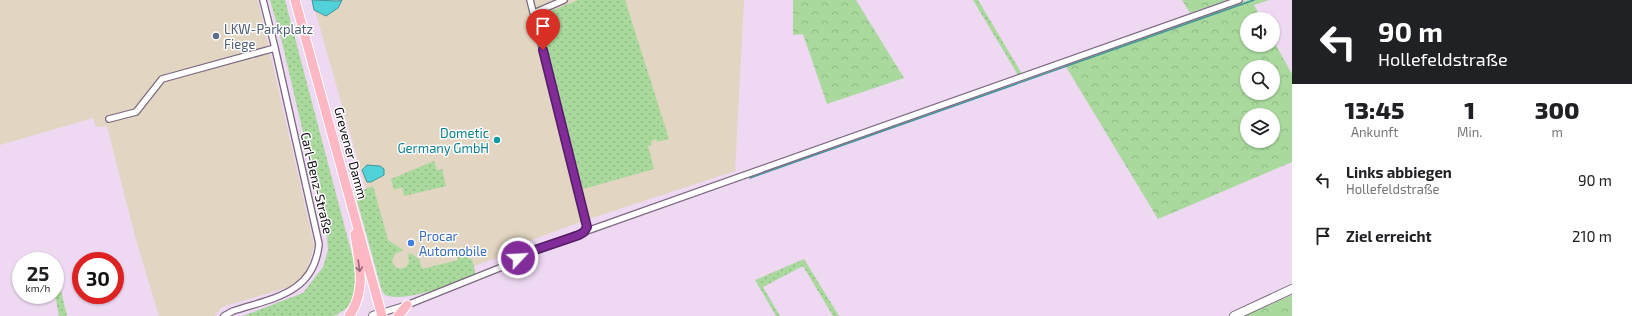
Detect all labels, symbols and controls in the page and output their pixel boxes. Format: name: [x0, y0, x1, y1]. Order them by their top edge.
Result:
pin: [526, 9, 560, 50]
map controls: [1240, 12, 1280, 148]
button: sound: [1240, 12, 1280, 52]
text: 90 m: [1378, 14, 1443, 48]
icon: arrive: [532, 15, 554, 37]
icon: left: [1312, 16, 1364, 68]
place label: LKW-Parkplatz Fiege: [224, 21, 313, 52]
marker: LKW-Parkplatz Fiege: [211, 31, 221, 41]
text: Hollefeldstraße: [1378, 48, 1508, 70]
button: search: [1240, 60, 1280, 100]
text: 13:45: [1345, 95, 1405, 124]
text: 1: [1464, 95, 1475, 124]
text: 300: [1535, 95, 1579, 124]
street label: Grevener Damm: [331, 105, 371, 201]
button: layers: [1240, 108, 1280, 148]
text: Ankunft: [1351, 124, 1398, 140]
text: Min.: [1457, 124, 1482, 140]
text: m: [1551, 124, 1563, 140]
place label: Dometic Germany GmbH: [397, 125, 489, 156]
street label: Carl-Benz-Straße: [297, 130, 337, 236]
marker: Dometic Germany GmbH: [492, 135, 502, 145]
text: Links abbiegen: [1346, 163, 1452, 181]
icon: left: [1312, 169, 1334, 191]
text: 90 m: [1578, 171, 1612, 189]
text: Hollefeldstraße: [1346, 181, 1440, 197]
icon: arrive: [1312, 225, 1334, 247]
text: Ziel erreicht: [1346, 227, 1432, 245]
text: 210 m: [1572, 227, 1612, 245]
place label: Procar Automobile: [419, 228, 487, 259]
position arrow: [497, 237, 539, 279]
marker: Procar Automobile: [406, 238, 416, 248]
speed limit sign: 30: [72, 252, 124, 304]
one-way arrow: [355, 259, 363, 272]
text: 25: [27, 261, 49, 285]
text: km/h: [26, 282, 50, 294]

